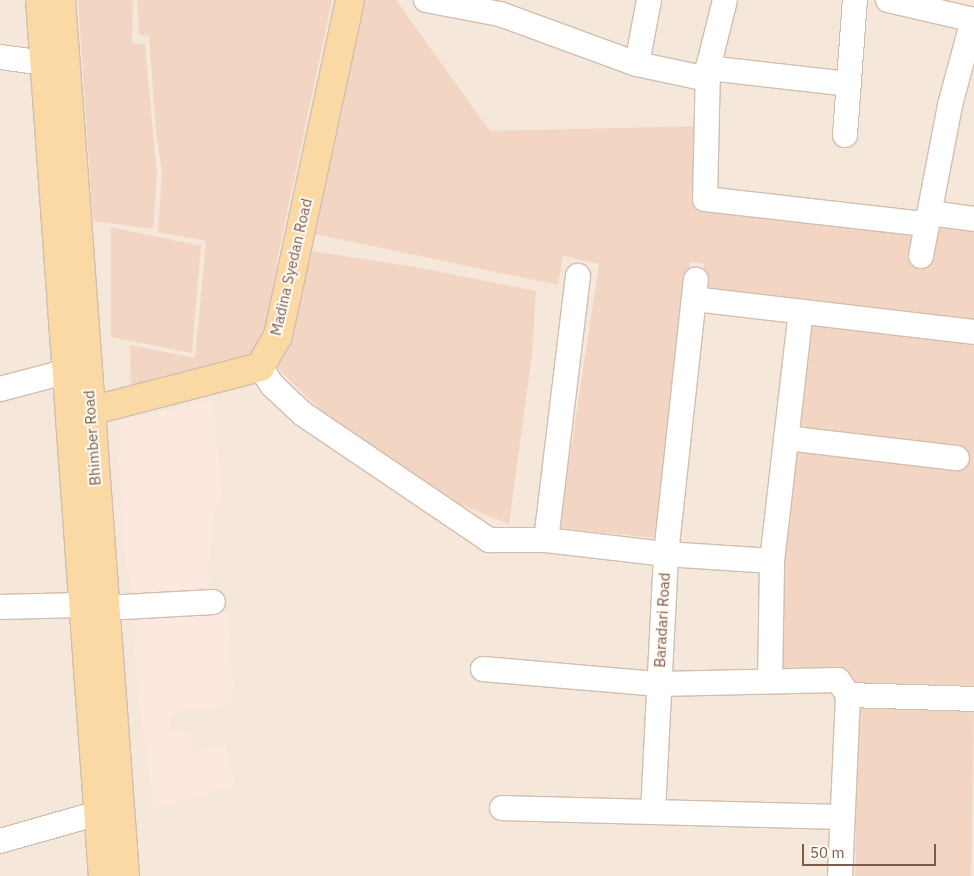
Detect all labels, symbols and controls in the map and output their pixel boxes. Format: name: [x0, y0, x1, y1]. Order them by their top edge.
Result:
street label: Madina Syedan Road: [266, 197, 316, 337]
street label: Bhimber Road: [80, 390, 104, 486]
street label: Baradari Road: [651, 572, 673, 668]
scale bar: [804, 834, 938, 866]
text: 50 m: [810, 843, 845, 862]

